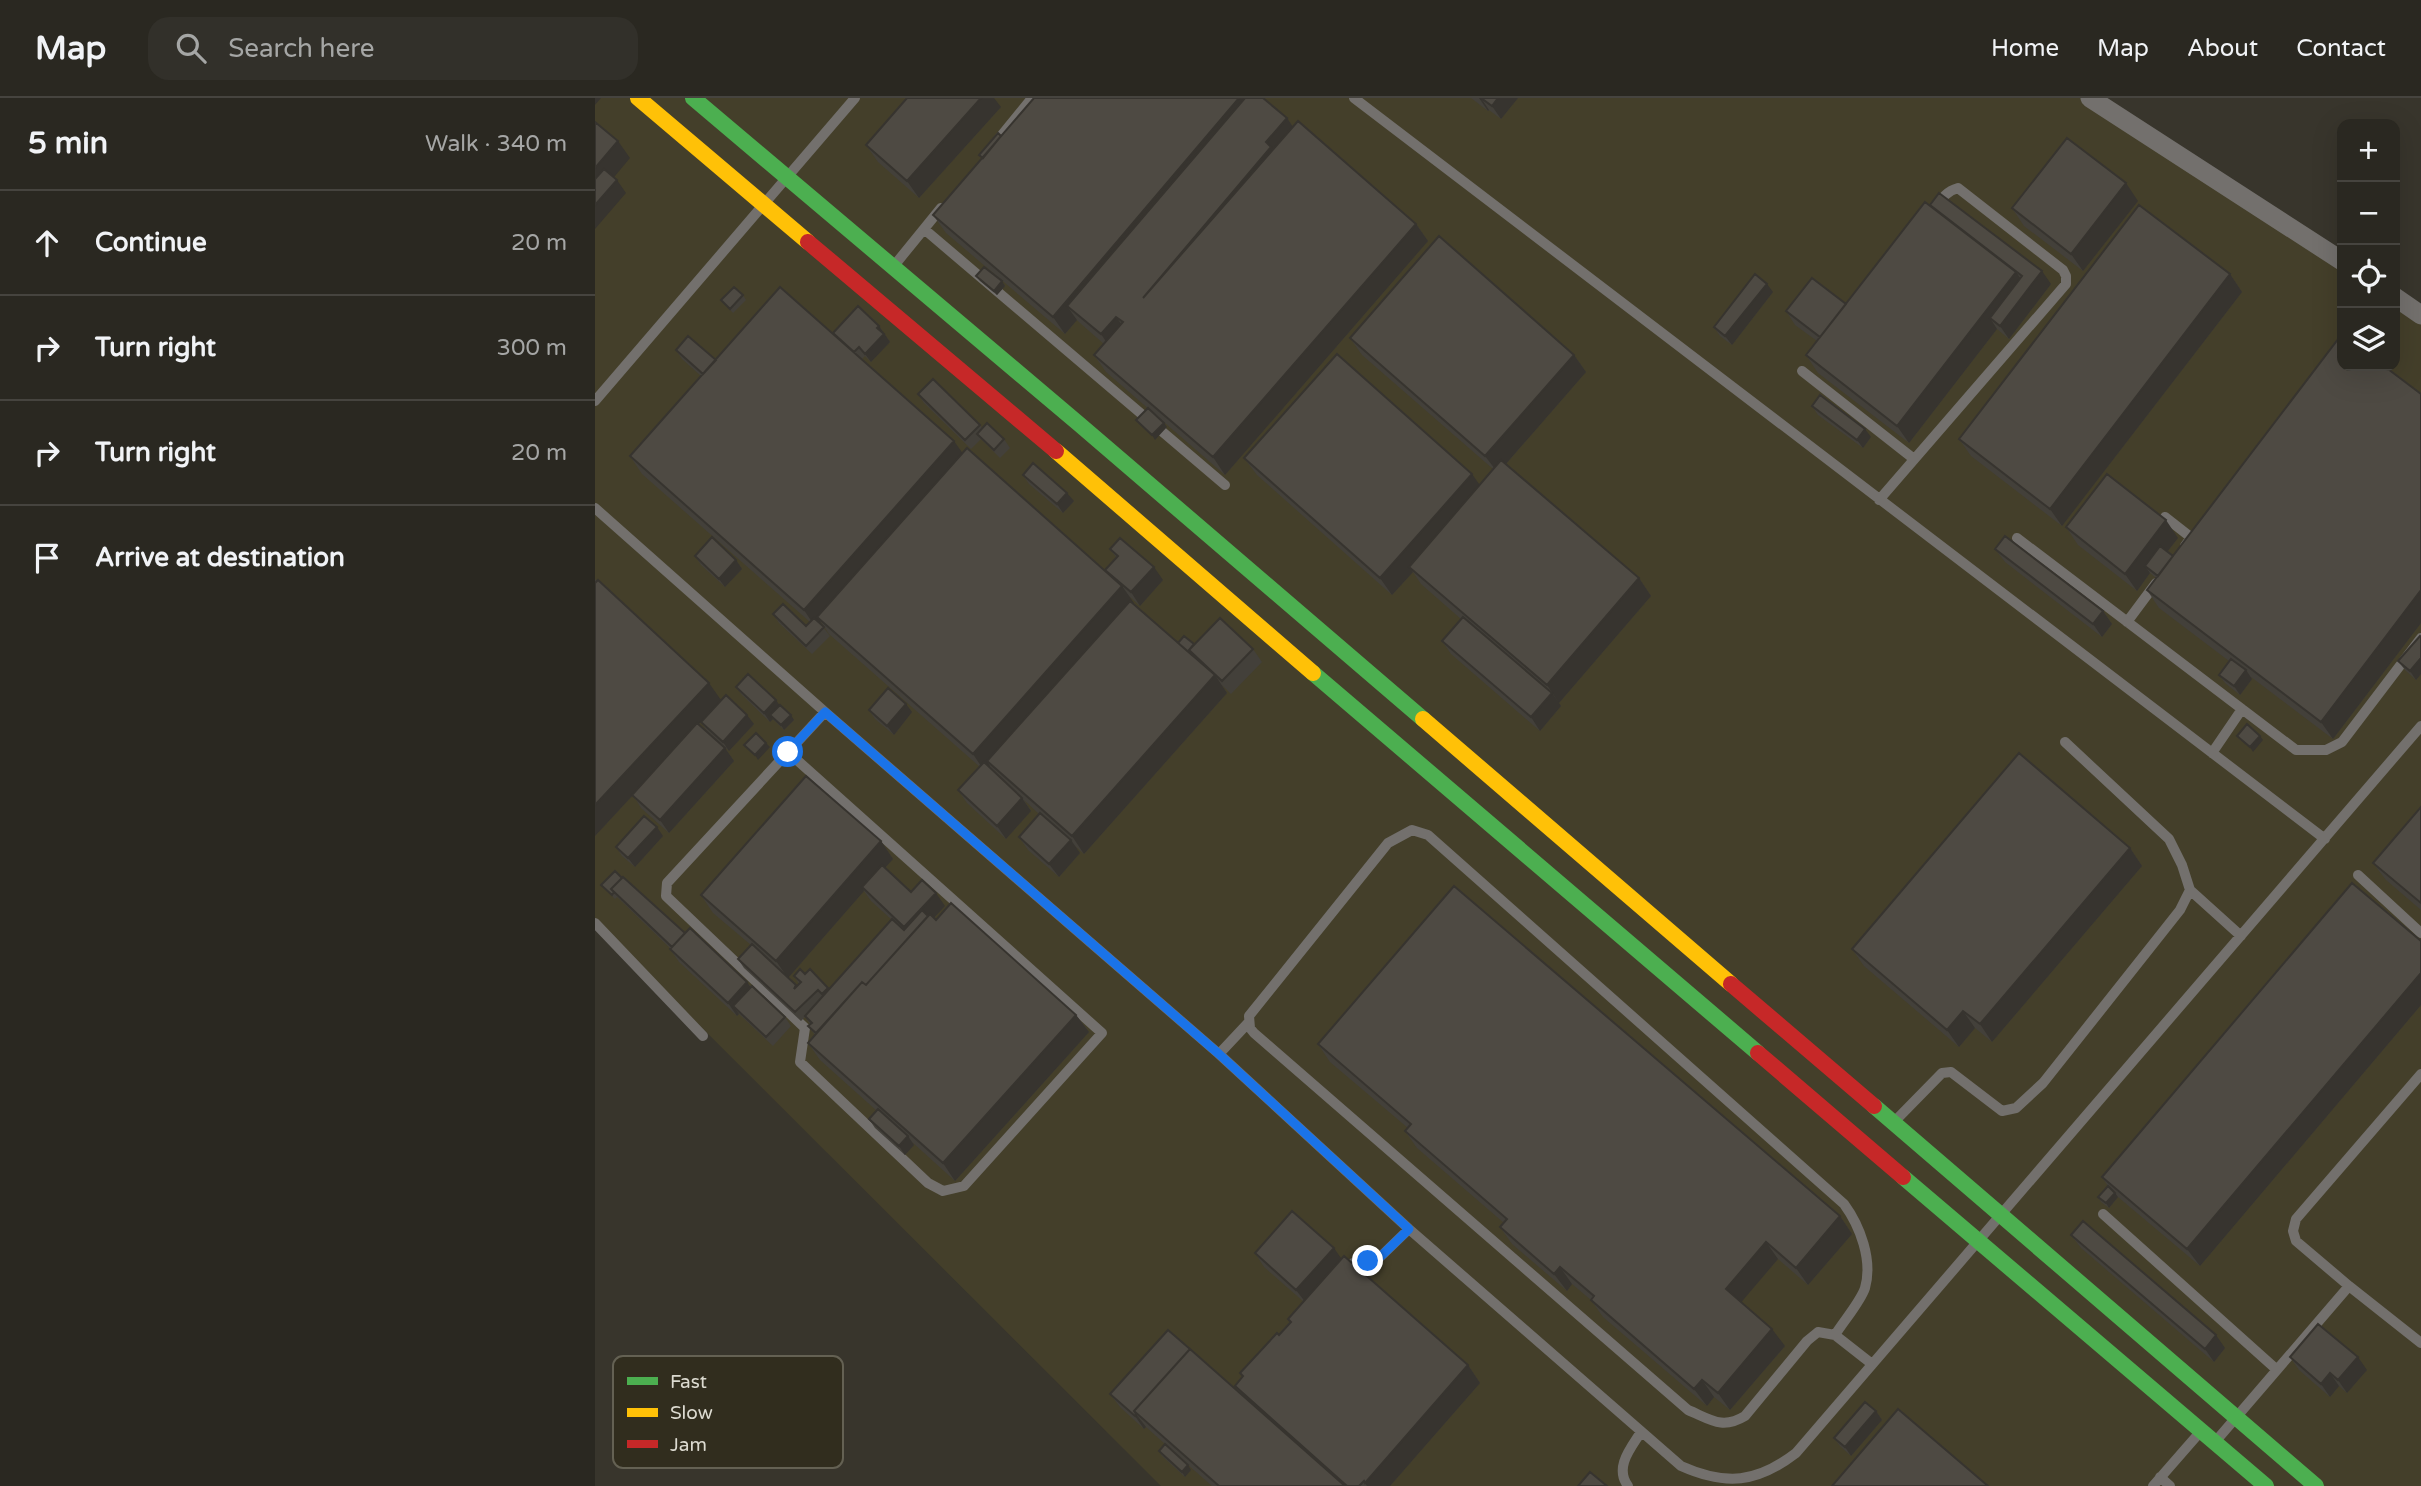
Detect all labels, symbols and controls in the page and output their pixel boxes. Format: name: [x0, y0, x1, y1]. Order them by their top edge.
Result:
search box: [148, 17, 638, 80]
text: Map: [35, 29, 106, 68]
icon: search: [172, 29, 210, 67]
text: Search here: [228, 33, 374, 64]
text: Home: [1991, 34, 2059, 63]
text: Map: [2097, 34, 2149, 63]
text: About: [2187, 34, 2258, 63]
text: Contact: [2296, 34, 2386, 63]
map controls: [2337, 119, 2400, 371]
button: +: [2337, 119, 2400, 182]
text: 5 min: [28, 125, 108, 162]
text: Walk · 340 m: [425, 130, 567, 158]
button: −: [2337, 182, 2400, 245]
icon: ahead: [28, 224, 66, 262]
text: Continue: [95, 227, 207, 258]
text: 20 m: [511, 229, 567, 257]
button: locate: [2337, 245, 2400, 308]
button: layers: [2337, 308, 2400, 371]
icon: right: [28, 329, 66, 367]
text: Turn right: [95, 332, 216, 363]
text: 300 m: [497, 334, 567, 362]
icon: right: [28, 434, 66, 472]
text: Turn right: [95, 437, 216, 468]
text: 20 m: [511, 439, 567, 467]
icon: arrive: [28, 539, 66, 577]
text: Arrive at destination: [95, 542, 345, 573]
route start: [772, 736, 803, 767]
route end: [1352, 1245, 1383, 1276]
legend: [613, 1356, 843, 1468]
text: Fast: [670, 1371, 707, 1393]
text: Slow: [670, 1402, 713, 1424]
text: Jam: [670, 1434, 707, 1456]

